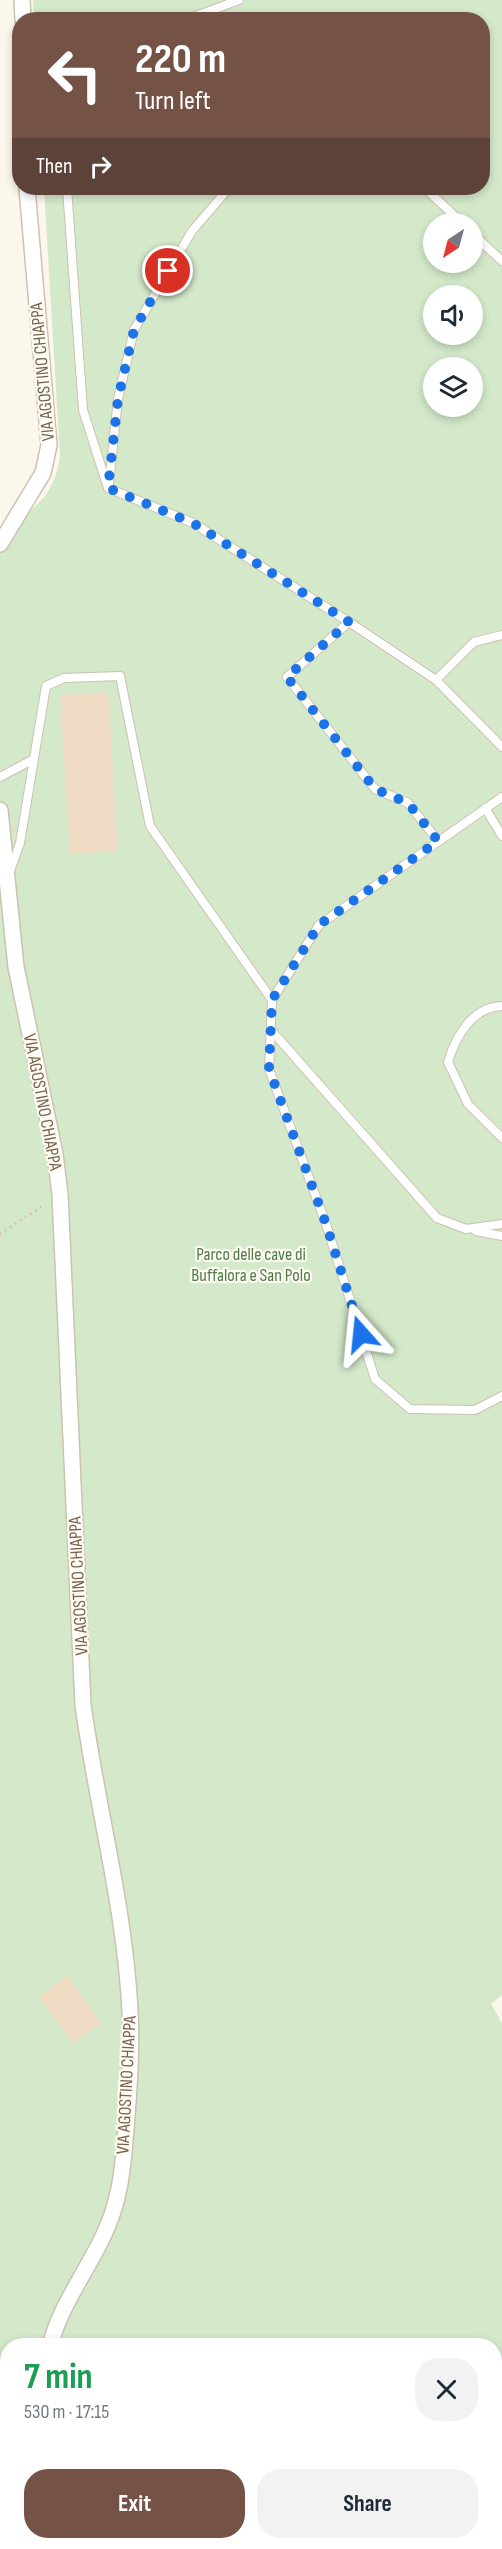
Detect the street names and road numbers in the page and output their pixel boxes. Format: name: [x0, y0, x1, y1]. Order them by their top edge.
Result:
street label: VIA AGOSTINO CHIAPPA: [26, 302, 59, 442]
street label: VIA AGOSTINO CHIAPPA: [19, 1032, 66, 1173]
street label: VIA AGOSTINO CHIAPPA: [64, 1516, 93, 1656]
street label: VIA AGOSTINO CHIAPPA: [112, 2015, 141, 2155]

